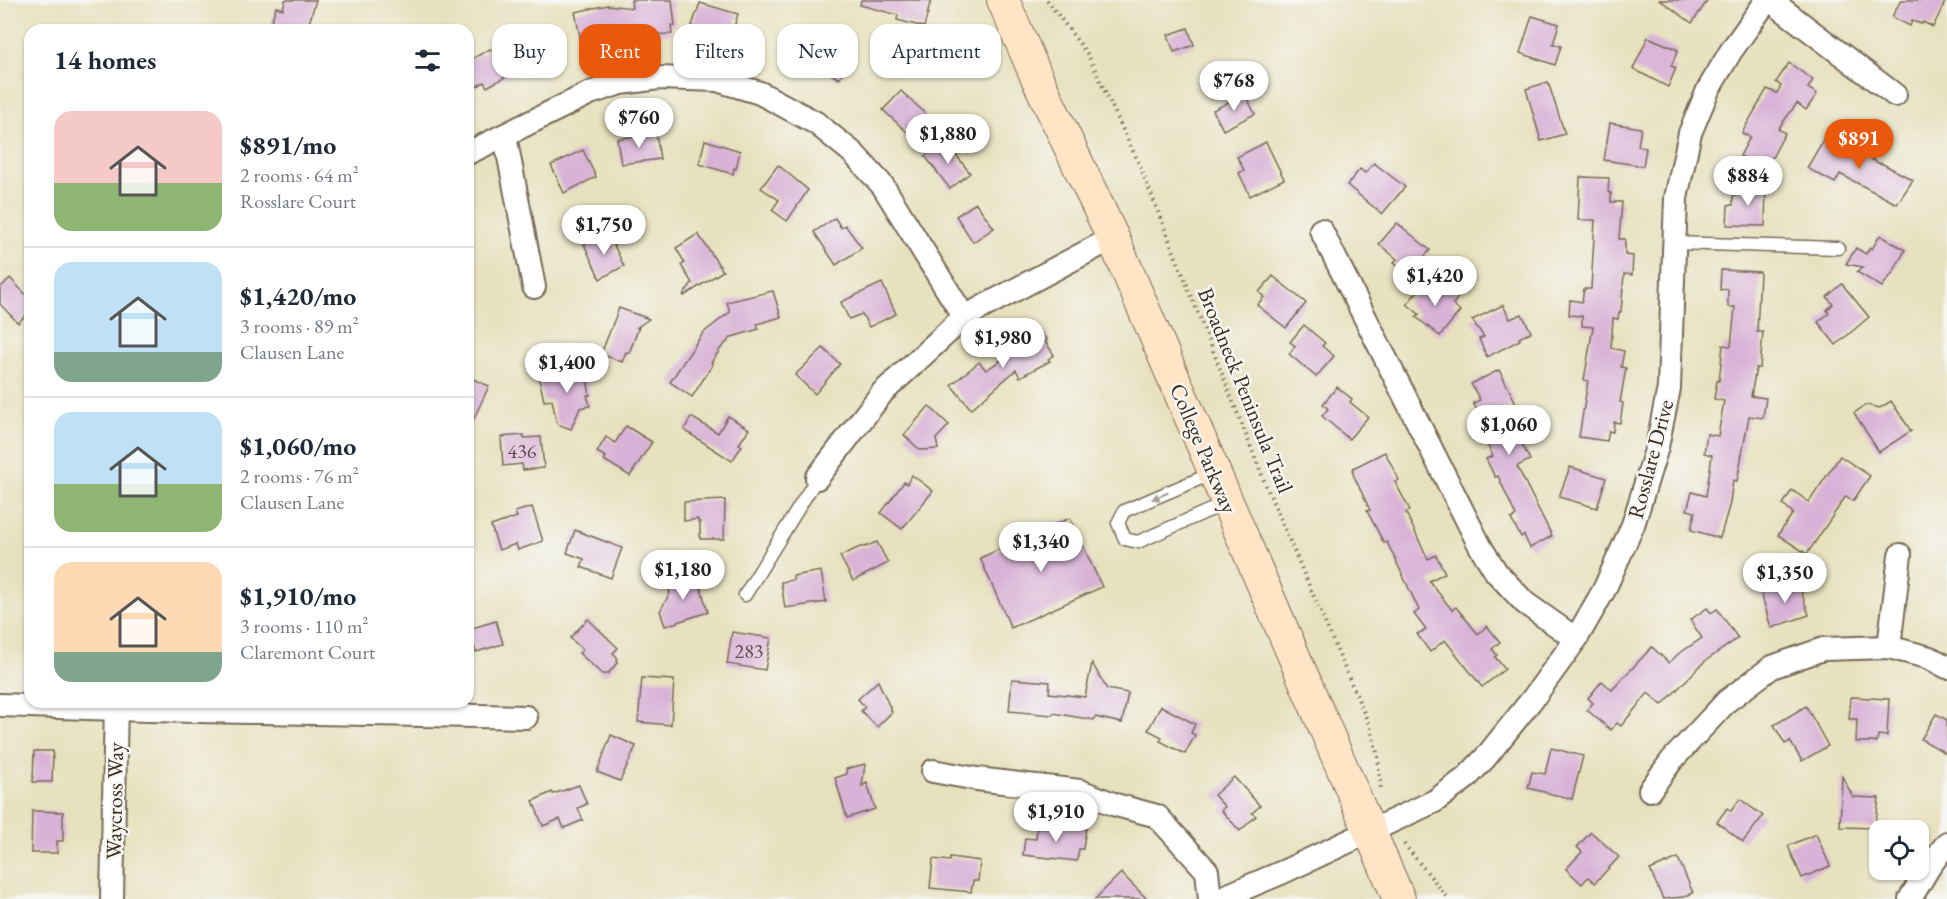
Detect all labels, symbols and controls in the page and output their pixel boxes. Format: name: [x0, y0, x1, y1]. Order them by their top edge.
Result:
chip: Buy: [492, 24, 567, 78]
chip: Rent: [579, 24, 661, 78]
chip: Filters: [673, 24, 765, 78]
chip: New: [777, 24, 858, 78]
chip: Apartment: [870, 24, 1001, 78]
text: 14 homes: [54, 43, 156, 77]
icon: filters: [411, 44, 444, 77]
pin: $768: [1198, 61, 1270, 112]
text: $768: [1214, 67, 1254, 93]
pin: $760: [603, 98, 675, 149]
text: $760: [619, 104, 659, 130]
pin: $1,880: [899, 114, 997, 165]
pin: $891: [1823, 119, 1895, 170]
text: $1,880: [920, 120, 976, 146]
text: $891: [1839, 125, 1879, 151]
text: $891/mo: [240, 128, 336, 162]
icon: home: [102, 135, 174, 207]
pin: $884: [1712, 156, 1784, 207]
text: 2 rooms · 64 m²: [240, 162, 359, 188]
text: $884: [1728, 162, 1768, 188]
text: Rosslare Court: [240, 188, 356, 214]
pin: $1,750: [555, 205, 653, 256]
text: $1,750: [576, 211, 632, 237]
pin: $1,420: [1386, 256, 1484, 307]
text: $1,420: [1407, 262, 1463, 288]
text: $1,420/mo: [240, 279, 356, 313]
street label: Broadneck Peninsula Trail: [1191, 283, 1300, 497]
icon: home: [102, 286, 174, 358]
text: 3 rooms · 89 m²: [240, 313, 359, 339]
pin: $1,980: [954, 318, 1052, 369]
text: $1,980: [975, 324, 1031, 350]
text: Clausen Lane: [240, 339, 344, 365]
pin: $1,400: [518, 343, 616, 394]
text: $1,400: [539, 349, 595, 375]
street label: College Parkway: [1163, 379, 1244, 518]
street label: Rosslare Drive: [1621, 396, 1680, 522]
pin: $1,060: [1460, 405, 1558, 456]
text: $1,060: [1481, 411, 1537, 437]
text: $1,060/mo: [240, 429, 356, 463]
icon: home: [102, 436, 174, 508]
house number: 436: [508, 438, 537, 464]
text: 2 rooms · 76 m²: [240, 463, 359, 489]
text: Clausen Lane: [240, 489, 344, 515]
one-way arrow: [1152, 491, 1169, 500]
pin: $1,340: [992, 522, 1090, 573]
text: $1,340: [1013, 528, 1069, 554]
pin: $1,180: [634, 550, 732, 601]
pin: $1,350: [1736, 553, 1834, 604]
text: $1,180: [655, 556, 711, 582]
text: $1,350: [1757, 559, 1813, 585]
text: $1,910/mo: [240, 579, 356, 613]
icon: home: [102, 586, 174, 658]
text: 3 rooms · 110 m²: [240, 613, 368, 639]
house number: 283: [735, 638, 763, 664]
text: Claremont Court: [240, 639, 375, 665]
street label: Waycross Way: [99, 742, 130, 860]
pin: $1,910: [1007, 792, 1105, 843]
text: $1,910: [1028, 798, 1084, 824]
map controls: [1869, 820, 1929, 880]
button: locate: [1869, 820, 1929, 880]

